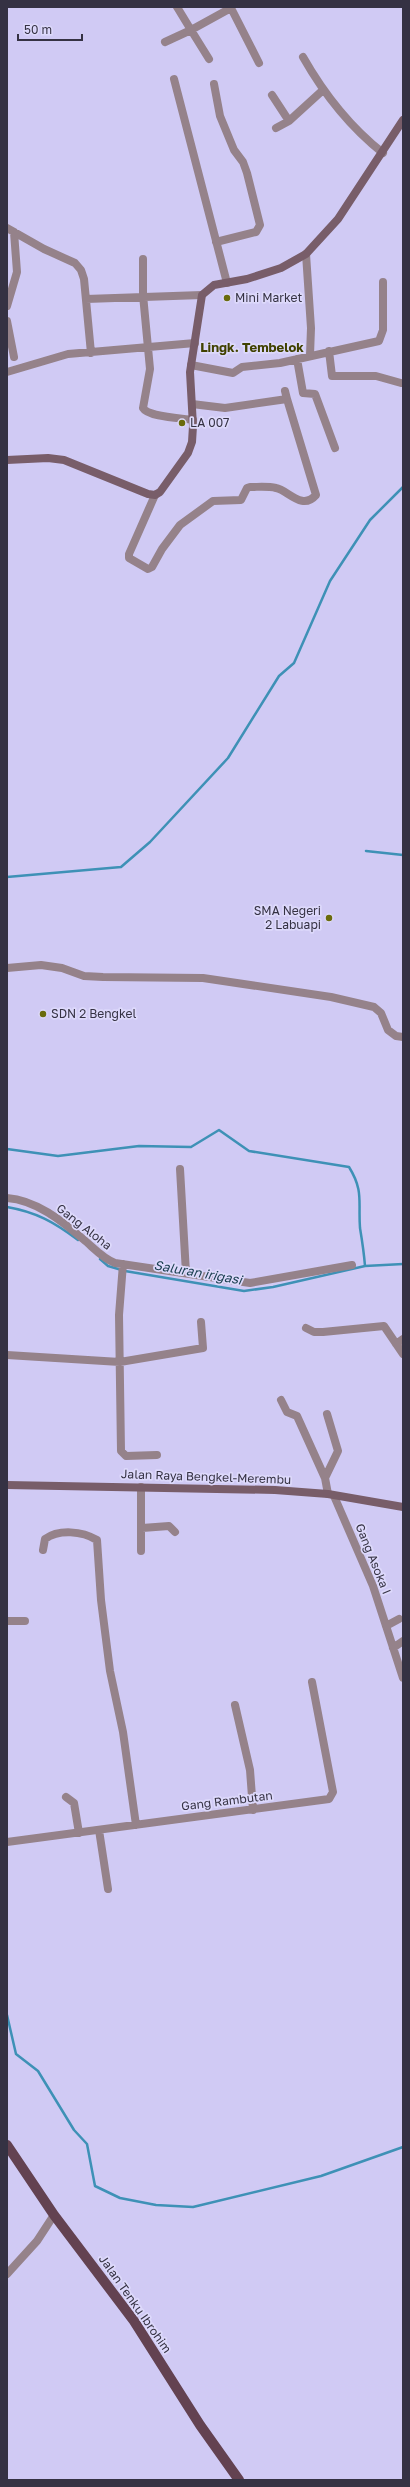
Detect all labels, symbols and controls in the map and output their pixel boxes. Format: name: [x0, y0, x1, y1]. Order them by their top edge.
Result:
scale bar: [18, 16, 82, 42]
text: 50 m: [24, 22, 52, 37]
place label: Mini Market: [235, 290, 302, 305]
marker: Mini Market: [222, 293, 232, 303]
district label: Lingk. Tembelok: [200, 339, 304, 355]
place label: LA 007: [190, 415, 229, 430]
marker: LA 007: [177, 418, 187, 428]
place label: SMA Negeri 2 Labuapi: [254, 903, 321, 932]
marker: SMA Negeri 2 Labuapi: [324, 913, 334, 923]
place label: SDN 2 Bengkel: [51, 1006, 136, 1021]
marker: SDN 2 Bengkel: [38, 1009, 48, 1019]
street label: Gang Aloha: [54, 1200, 115, 1253]
water label: Saluran irigasi: [153, 1256, 245, 1288]
street label: Jalan Raya Bengkel-Merembu: [121, 1466, 291, 1487]
street label: Gang Asoka I: [353, 1521, 394, 1596]
street label: Gang Rambutan: [180, 1787, 274, 1814]
street label: Jalan Tenku Ibrohim: [96, 2252, 175, 2356]

